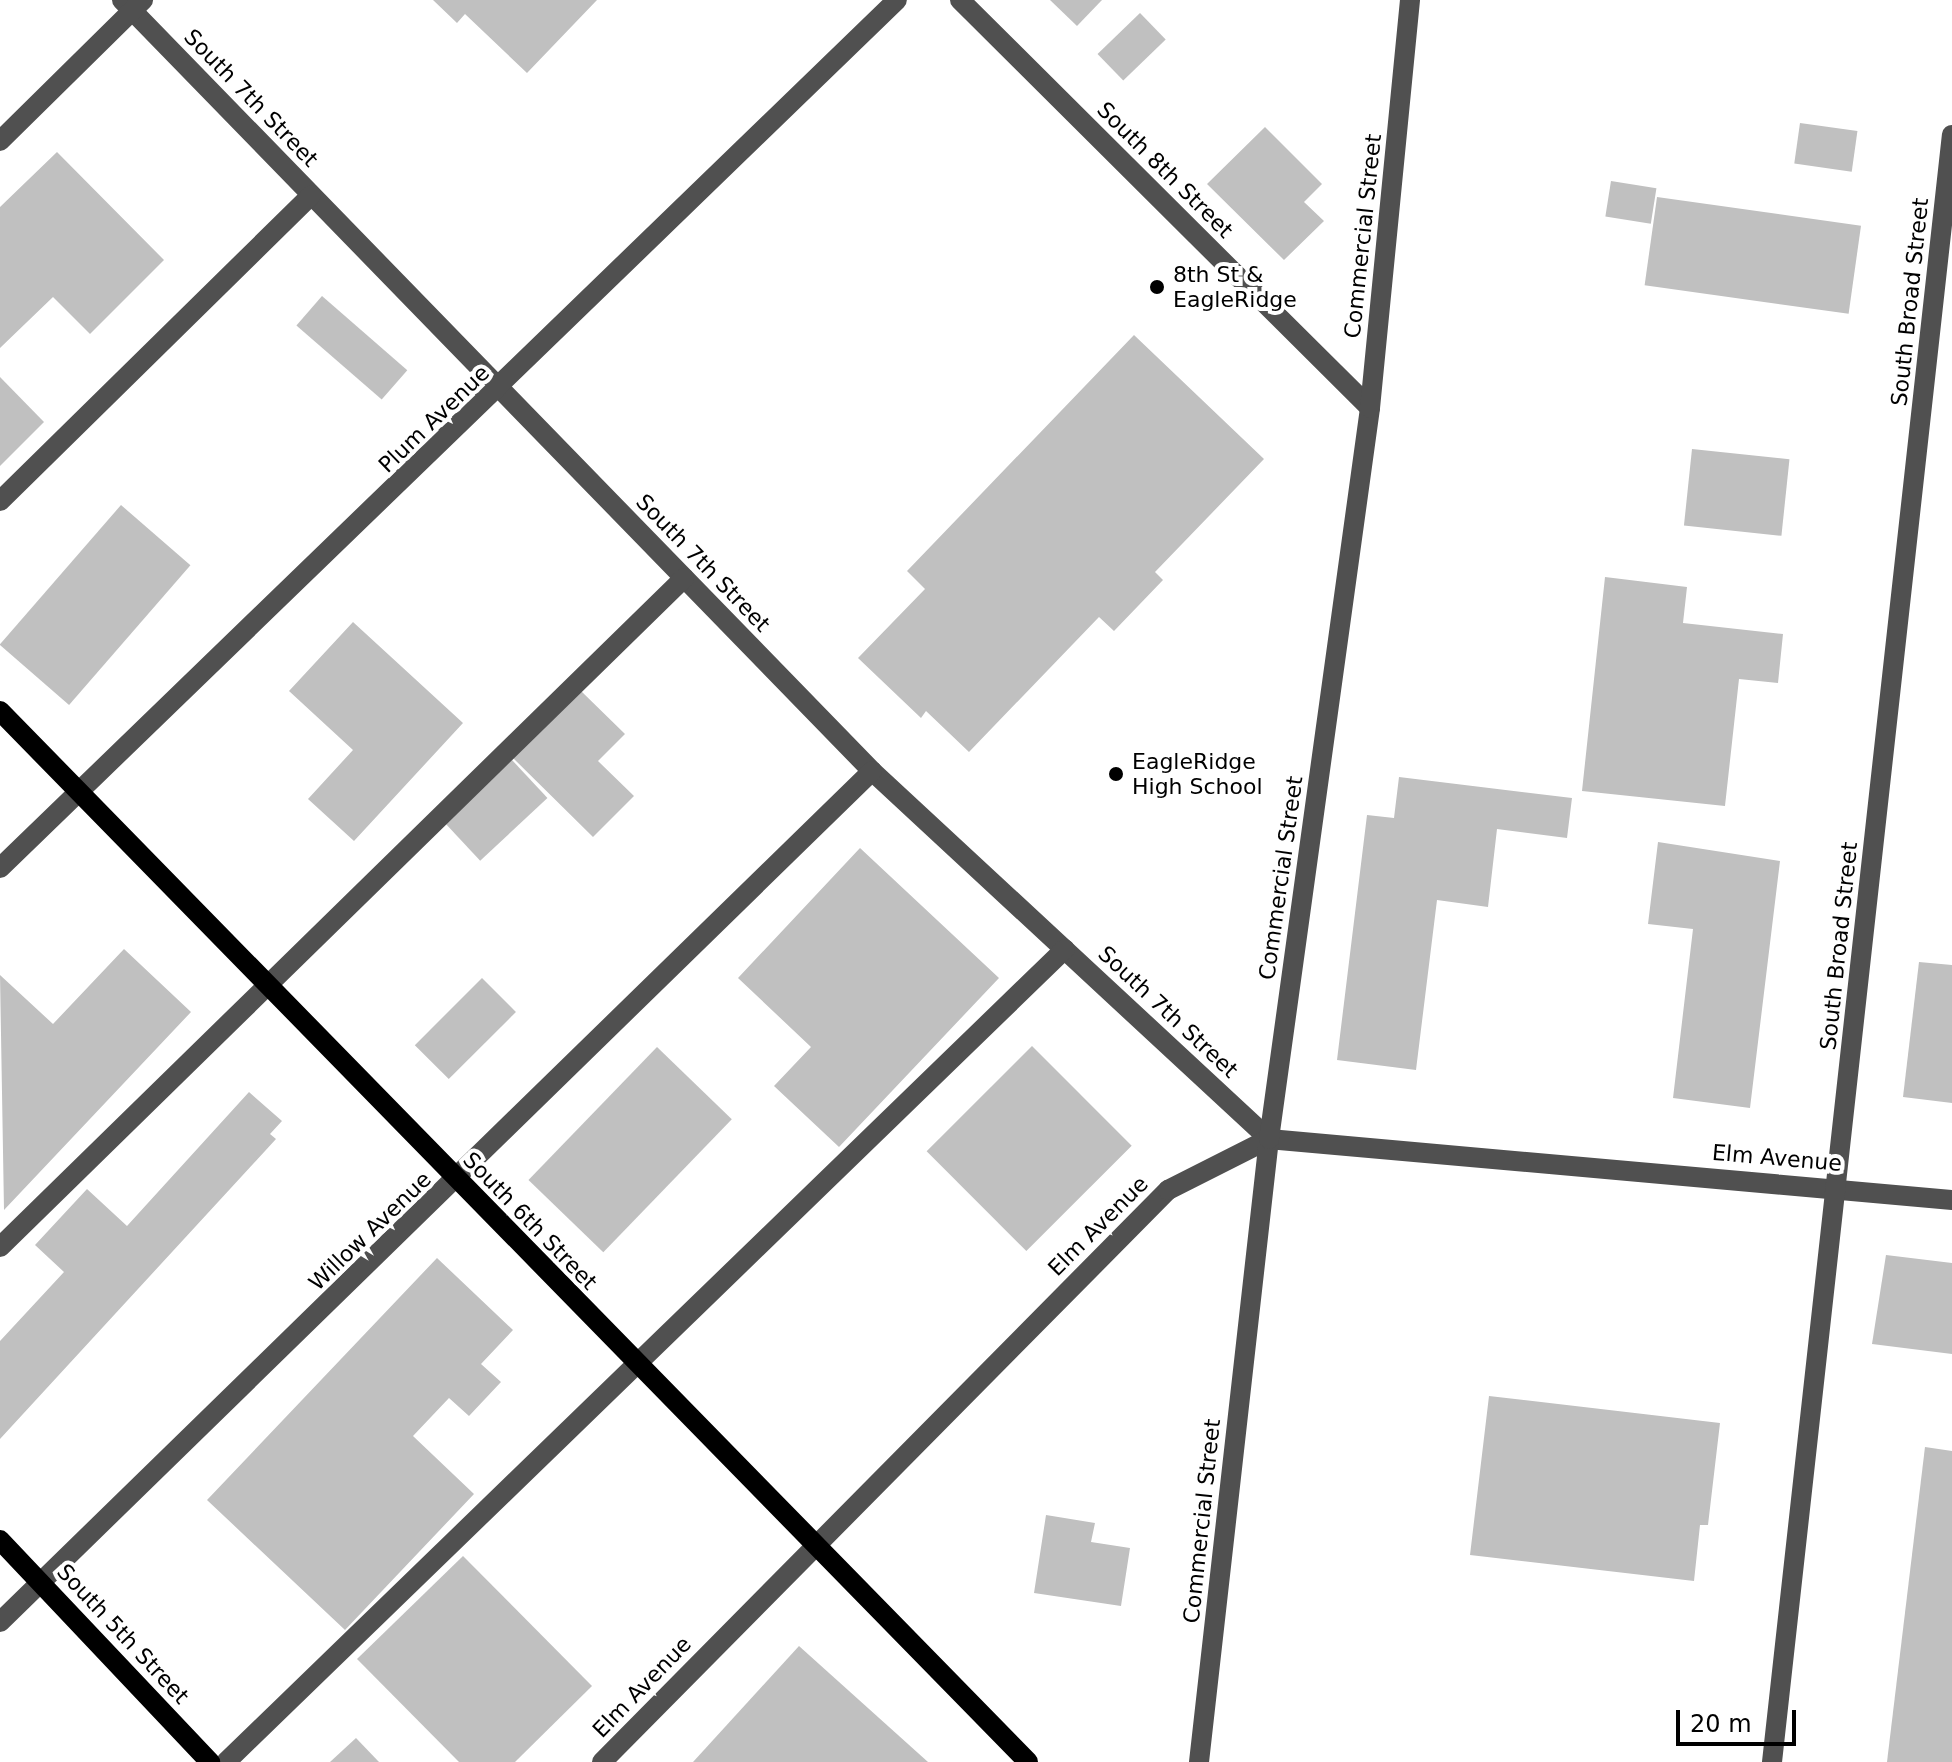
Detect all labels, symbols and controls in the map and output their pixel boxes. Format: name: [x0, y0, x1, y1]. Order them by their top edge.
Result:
street label: South 7th Street: [179, 24, 323, 172]
street label: South 8th Street: [1092, 97, 1238, 243]
street label: Commercial Street: [1339, 132, 1387, 340]
street label: South Broad Street: [1886, 197, 1934, 407]
place label: 8th St & EagleRidge: [1173, 261, 1297, 312]
marker: 8th St & EagleRidge: [1148, 278, 1166, 296]
street label: Plum Avenue: [373, 360, 495, 478]
street label: South 7th Street: [631, 489, 775, 637]
place label: EagleRidge High School: [1132, 748, 1263, 800]
marker: EagleRidge High School: [1107, 765, 1125, 783]
street label: Commercial Street: [1254, 774, 1308, 982]
street label: South Broad Street: [1815, 841, 1863, 1051]
street label: South 7th Street: [1093, 941, 1243, 1083]
street label: Elm Avenue: [1711, 1139, 1843, 1177]
street label: South 6th Street: [458, 1147, 602, 1295]
street label: Willow Avenue: [303, 1166, 437, 1296]
street label: Elm Avenue: [1043, 1171, 1153, 1281]
street label: Commercial Street: [1178, 1417, 1226, 1625]
street label: South 5th Street: [52, 1559, 194, 1709]
street label: Elm Avenue: [587, 1631, 697, 1743]
scale bar: [1680, 1694, 1800, 1744]
text: 20 m: [1690, 1710, 1752, 1738]

